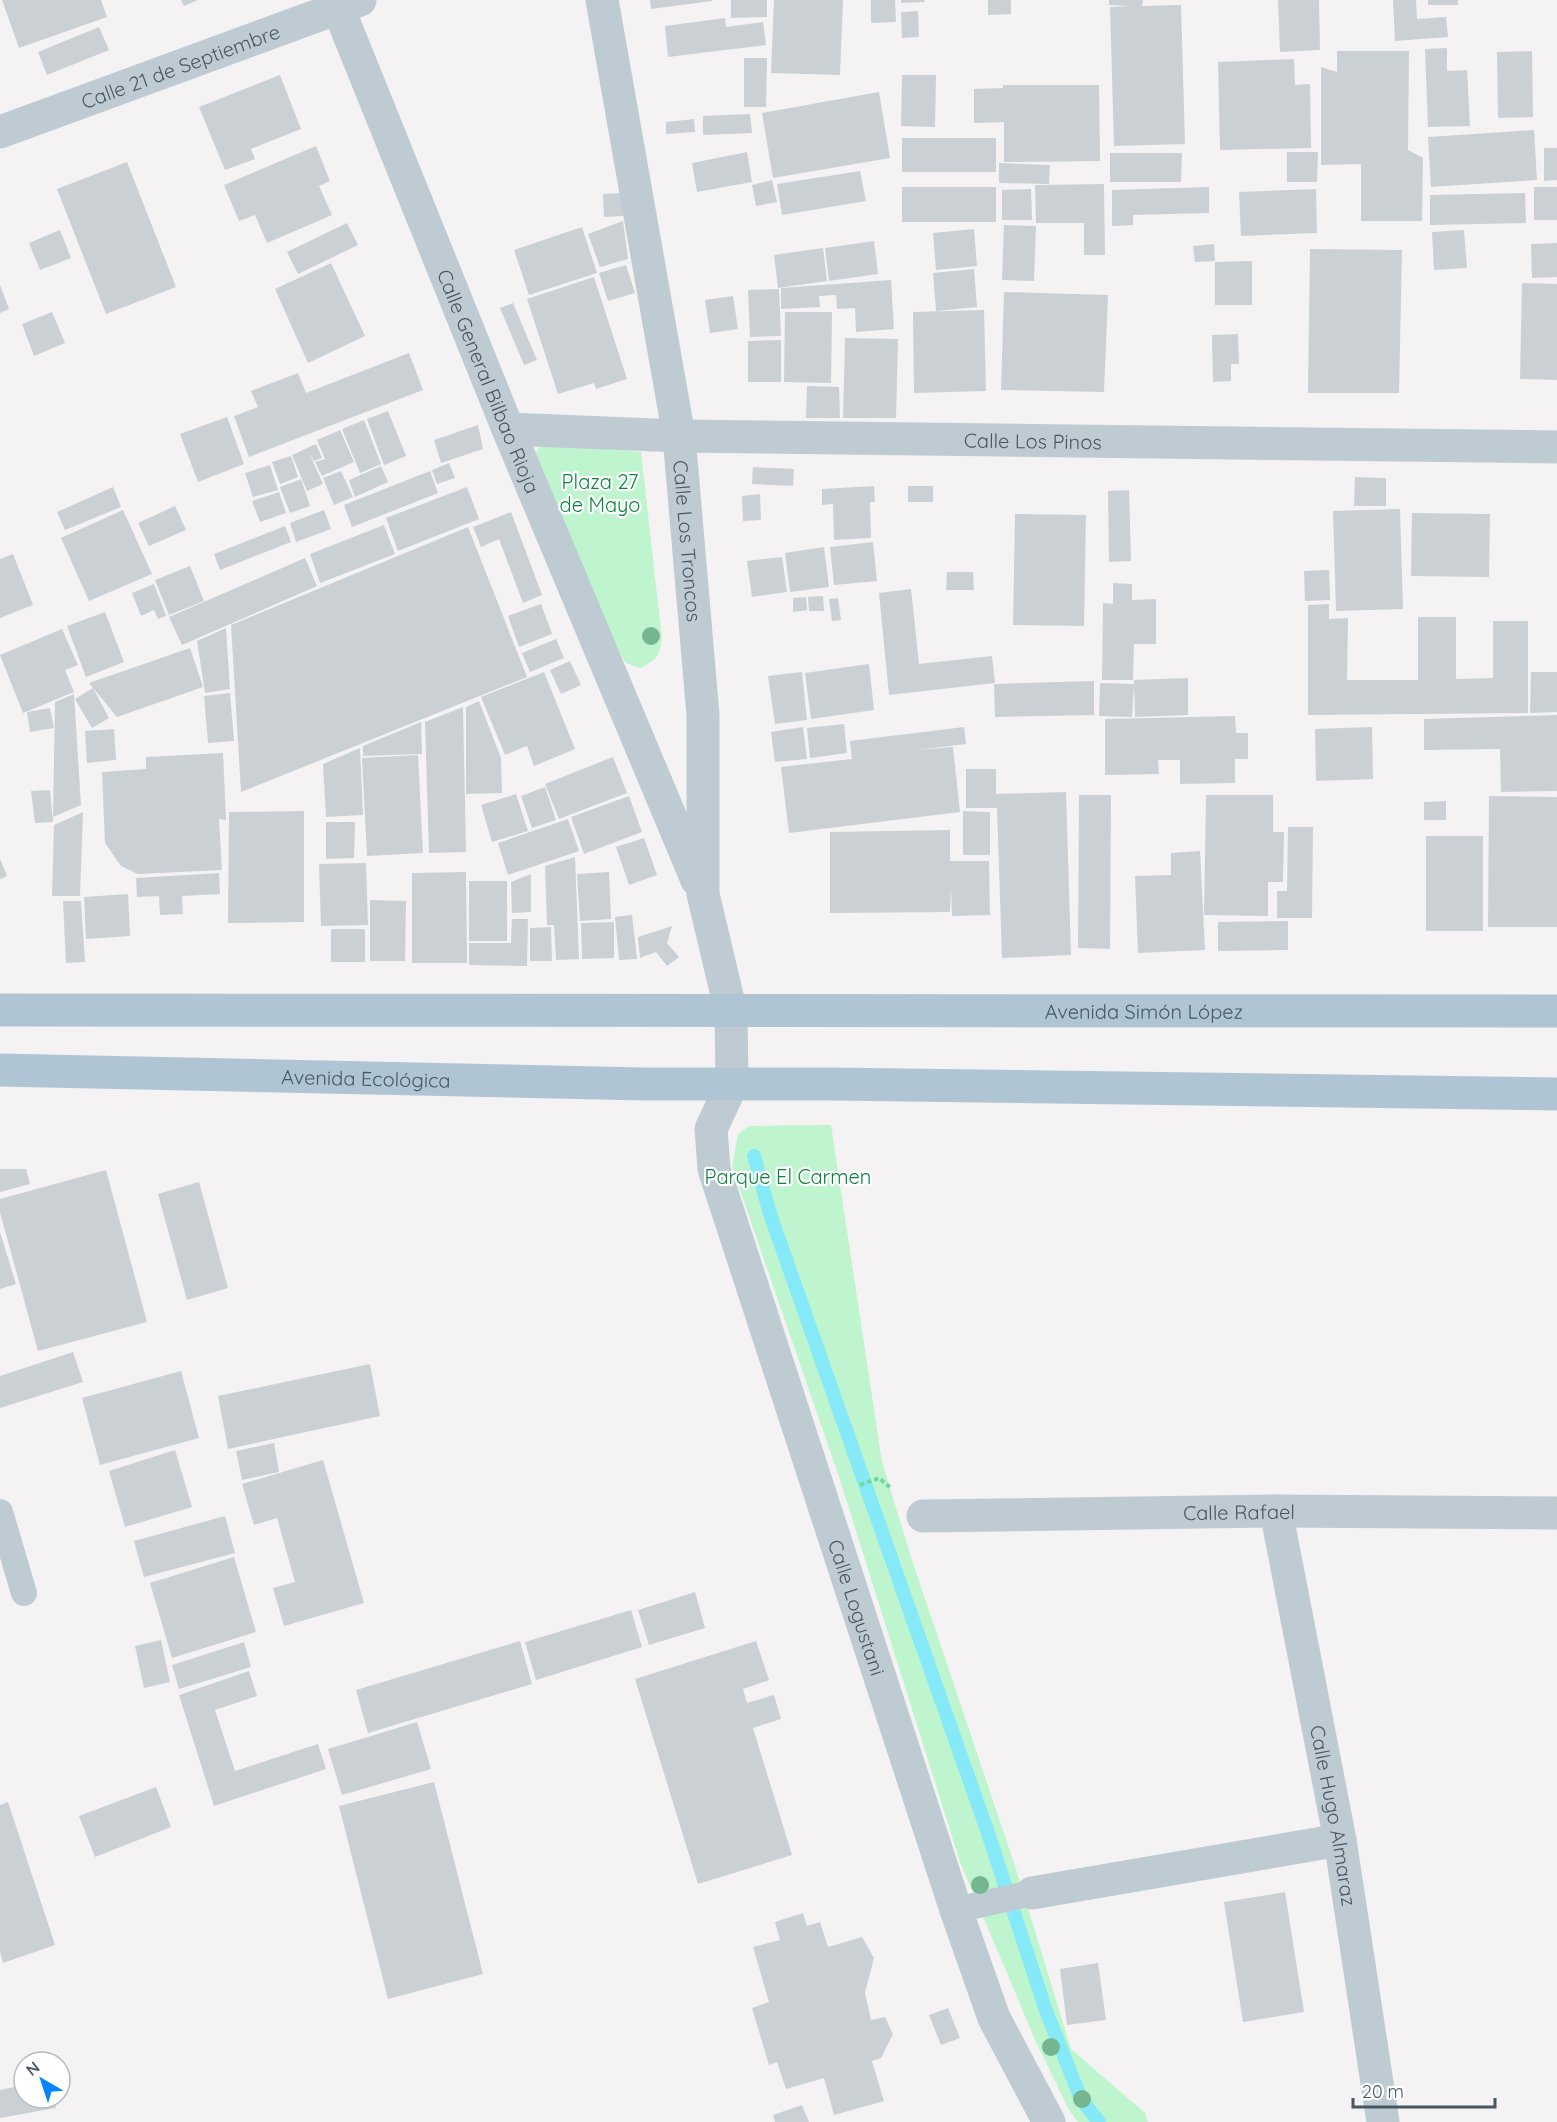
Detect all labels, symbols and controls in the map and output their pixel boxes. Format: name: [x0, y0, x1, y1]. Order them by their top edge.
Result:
street label: Calle 21 de Septiembre: [77, 18, 283, 114]
street label: Calle General Bilbao Rioja: [432, 265, 546, 497]
street label: Calle Los Pinos: [964, 427, 1102, 454]
street label: Calle Los Troncos: [669, 459, 707, 623]
park label: Plaza 27 de Mayo: [560, 469, 640, 517]
street label: Avenida Simón López: [1045, 998, 1243, 1023]
street label: Avenida Ecológica: [281, 1064, 451, 1092]
park label: Parque El Carmen: [705, 1164, 871, 1189]
street label: Calle Rafael: [1183, 1498, 1295, 1525]
street label: Calle Logustani: [823, 1536, 891, 1679]
street label: Calle Hugo Almaraz: [1305, 1723, 1362, 1908]
north arrow: [12, 2050, 72, 2110]
text: N: [22, 2057, 43, 2080]
scale bar: [1353, 2071, 1496, 2109]
text: 20 m: [1362, 2080, 1404, 2103]

